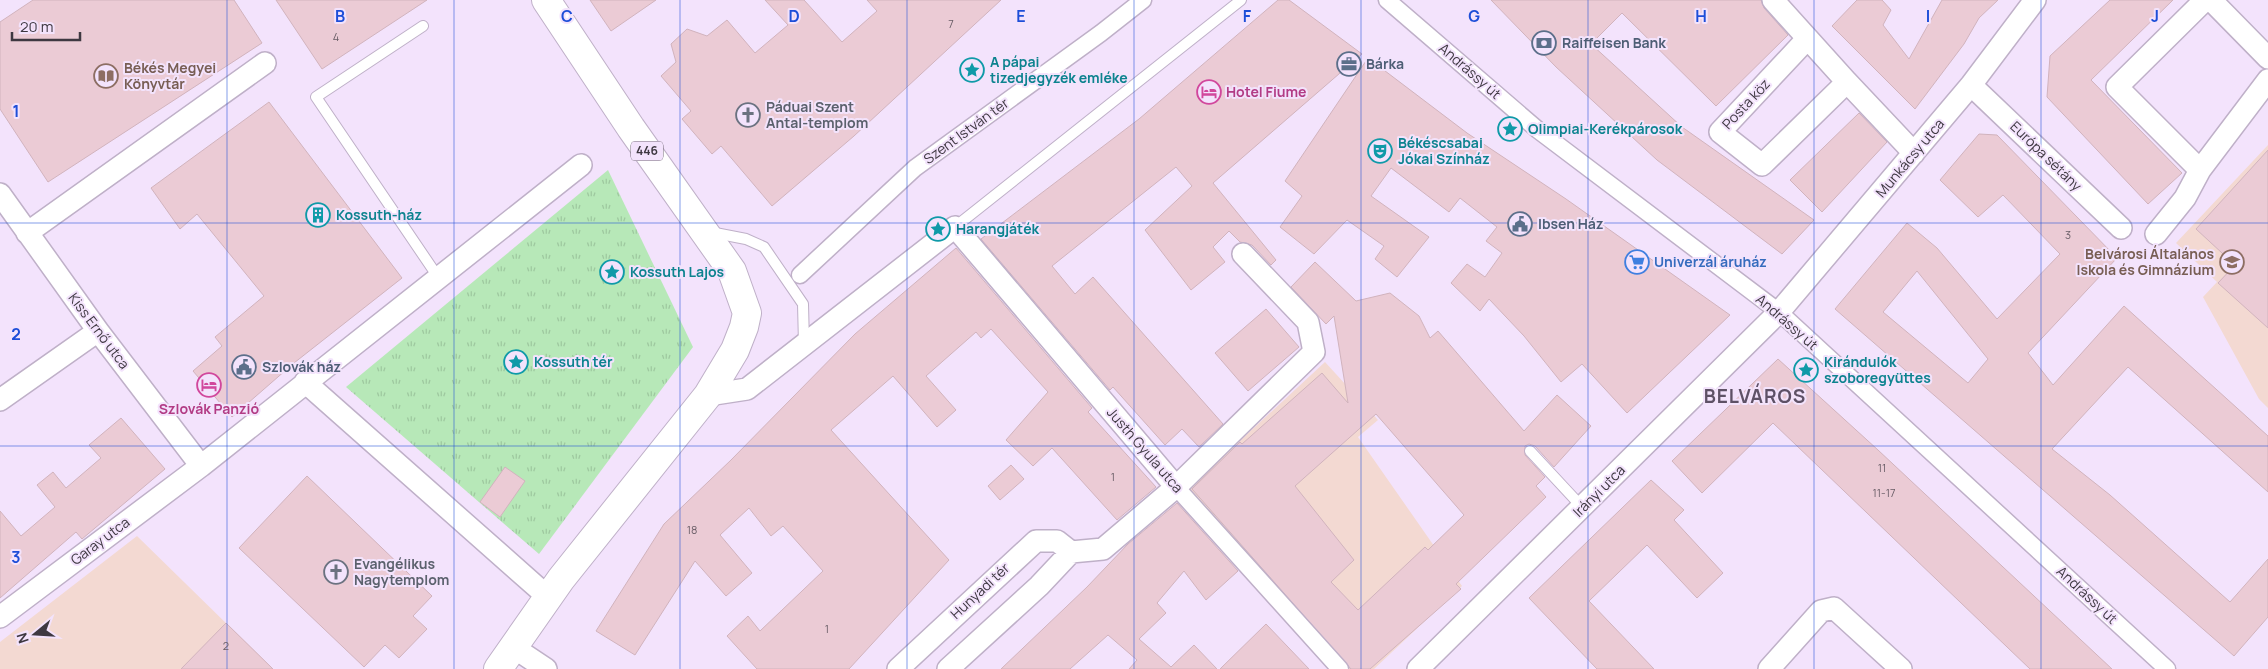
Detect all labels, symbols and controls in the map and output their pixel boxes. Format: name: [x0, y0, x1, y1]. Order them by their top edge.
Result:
text: B: [335, 5, 345, 27]
text: C: [561, 5, 573, 27]
text: D: [788, 5, 800, 27]
text: E: [1016, 5, 1026, 27]
text: F: [1243, 5, 1252, 27]
text: G: [1468, 5, 1480, 27]
text: H: [1695, 5, 1707, 27]
text: I: [1926, 5, 1930, 27]
text: J: [2151, 5, 2159, 27]
scale bar: [12, 10, 80, 42]
text: 20 m: [20, 16, 53, 37]
house number: 7: [948, 16, 954, 31]
house number: 4: [333, 29, 339, 44]
bank icon: Raiffeisen Bank: [1531, 30, 1557, 56]
place label: Raiffeisen Bank: [1562, 33, 1666, 52]
street label: Andrássy út: [1435, 38, 1506, 103]
office icon: Bárka: [1336, 51, 1362, 77]
place label: A pápai tizedjegyzék emléke: [990, 52, 1128, 87]
place label: Bárka: [1366, 54, 1404, 73]
place icon: A pápai tizedjegyzék emléke: [959, 57, 985, 83]
place label: Békés Megyei Könyvtár: [124, 58, 216, 93]
library icon: Békés Megyei Könyvtár: [93, 63, 119, 89]
street label: Posta köz: [1717, 74, 1774, 133]
hotel icon: Hotel Fiume: [1196, 79, 1222, 105]
place label: Hotel Fiume: [1226, 82, 1307, 101]
street label: Szent István tér: [919, 93, 1012, 168]
place label: Páduai Szent Antal-templom: [766, 97, 868, 132]
text: 1: [12, 100, 20, 122]
church icon: Páduai Szent Antal-templom: [735, 102, 761, 128]
street label: Munkácsy utca: [1871, 114, 1948, 201]
place icon: Olimpiai-Kerékpárosok: [1497, 116, 1523, 142]
street label: Európa sétány: [2006, 117, 2087, 195]
place label: Olimpiai-Kerékpárosok: [1528, 119, 1683, 138]
place label: Békéscsabai Jókai Színház: [1398, 133, 1490, 168]
theatre icon: Békéscsabai Jókai Színház: [1367, 138, 1393, 164]
road number: 446: [631, 142, 663, 160]
building icon: Kossuth-ház: [305, 202, 331, 228]
place label: Kossuth-ház: [336, 205, 422, 224]
public building icon: Ibsen Ház: [1507, 211, 1533, 237]
place label: Ibsen Ház: [1538, 214, 1603, 233]
place icon: Harangjáték: [925, 216, 951, 242]
place label: Harangjáték: [956, 219, 1040, 238]
house number: 3: [2065, 227, 2071, 242]
place label: Belvárosi Általános Iskola és Gimnázium: [2077, 244, 2214, 279]
supermarket icon: Univerzál áruház: [1624, 249, 1650, 275]
school or university icon: Belvárosi Általános Iskola és Gimnázium: [2219, 249, 2245, 275]
place label: Univerzál áruház: [1654, 252, 1767, 271]
place icon: Kossuth Lajos: [599, 259, 625, 285]
place label: Kossuth Lajos: [630, 262, 725, 281]
street label: Kiss Ernő utca: [65, 289, 134, 373]
street label: Andrássy út: [1752, 289, 1823, 354]
text: 2: [11, 323, 21, 345]
place icon: Kossuth tér: [503, 349, 529, 375]
place label: Kossuth tér: [534, 352, 613, 371]
place label: Kirándulók szoboregyüttes: [1824, 352, 1931, 387]
public building icon: Szlovák ház: [231, 354, 257, 380]
place label: Szlovák ház: [262, 357, 341, 376]
place icon: Kirándulók szoboregyüttes: [1793, 357, 1819, 383]
hotel icon: Szlovák Panzió: [196, 372, 222, 398]
district label: BELVÁROS: [1704, 383, 1806, 409]
place label: Szlovák Panzió: [159, 399, 260, 418]
street label: Justh Gyula utca: [1103, 403, 1188, 496]
street label: Irányi utca: [1568, 460, 1629, 521]
house number: 11: [1878, 460, 1886, 475]
house number: 1: [1111, 469, 1115, 484]
house number: 11-17: [1872, 485, 1896, 500]
street label: Garay utca: [66, 512, 133, 569]
house number: 18: [687, 522, 697, 537]
text: 3: [11, 546, 21, 568]
place label: Evangélikus Nagytemplom: [354, 554, 449, 589]
street label: Hunyadi tér: [946, 558, 1013, 623]
church icon: Evangélikus Nagytemplom: [323, 559, 349, 585]
street label: Andrássy út: [2053, 562, 2122, 628]
north arrow: [10, 609, 60, 659]
house number: 1: [825, 621, 829, 636]
text: N: [12, 630, 33, 646]
house number: 2: [223, 638, 229, 653]

